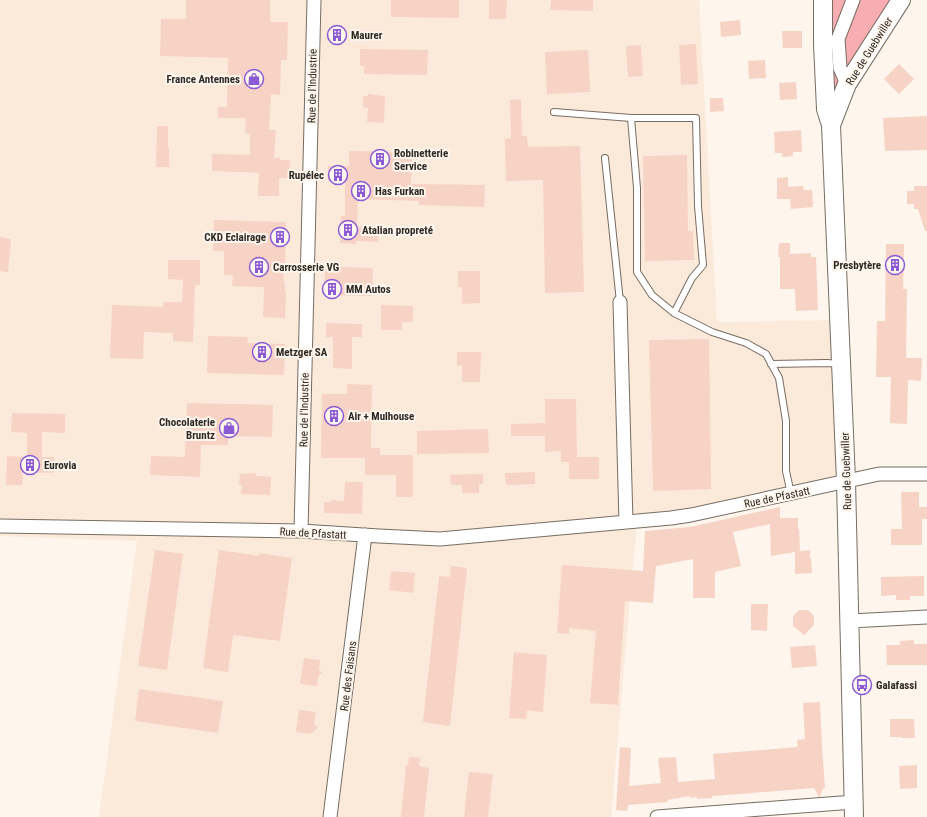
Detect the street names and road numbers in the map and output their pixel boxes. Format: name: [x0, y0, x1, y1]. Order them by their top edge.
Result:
street label: Rue de Guebwiller: [843, 14, 896, 88]
street label: Rue de l'Industrie: [305, 49, 320, 123]
street label: Rue de l'Industrie: [297, 373, 312, 447]
street label: Rue de Guebwiller: [839, 431, 854, 510]
street label: Rue de Pfastatt: [743, 484, 811, 511]
street label: Rue de Pfastatt: [279, 525, 347, 542]
street label: Rue des Faisans: [338, 640, 359, 712]

